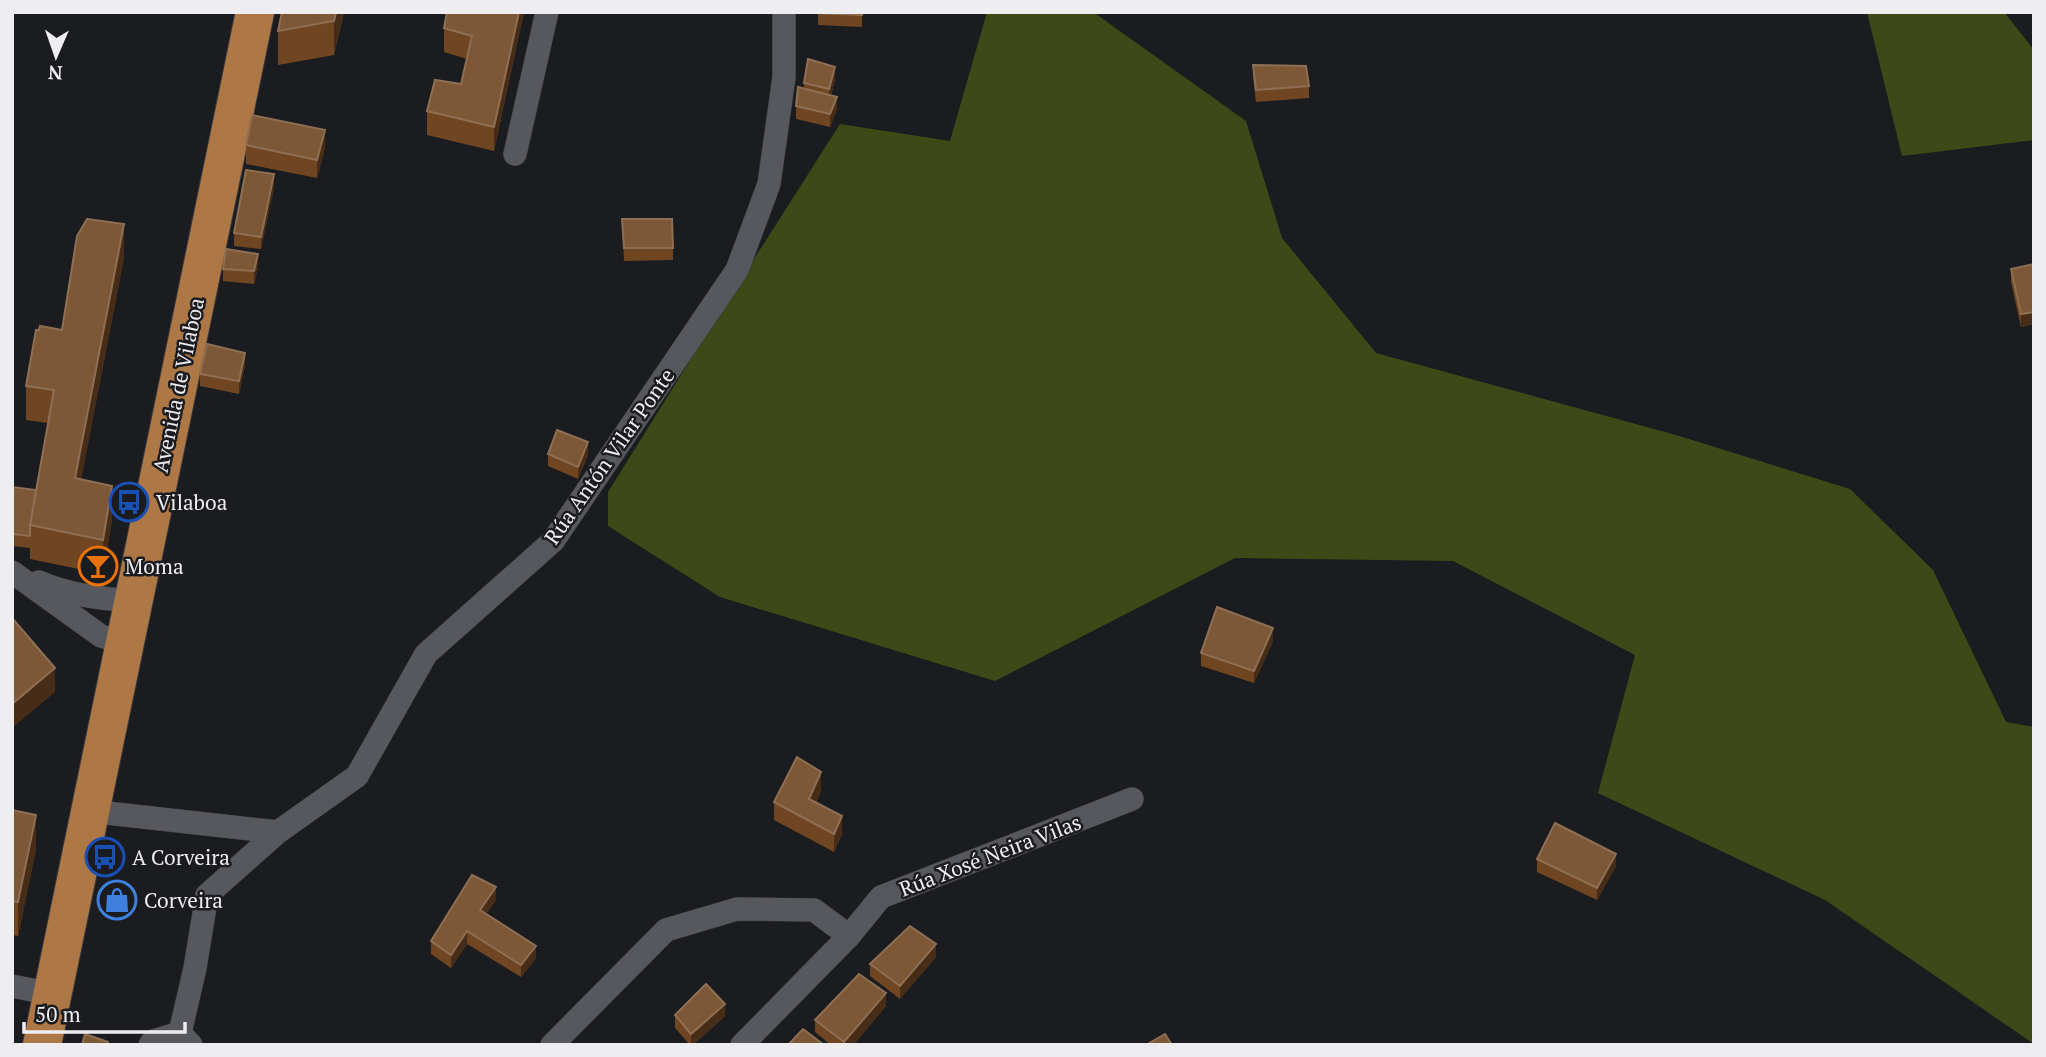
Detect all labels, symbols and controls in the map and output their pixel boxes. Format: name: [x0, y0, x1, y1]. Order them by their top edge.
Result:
north arrow: [21, 21, 91, 91]
text: N: [47, 61, 63, 86]
street label: Avenida de Vilaboa: [146, 295, 210, 475]
street label: Rúa Antón Vilar Ponte: [538, 362, 680, 550]
bus stop icon: Vilaboa: [108, 481, 150, 523]
place label: Vilaboa: [156, 488, 228, 516]
bar icon: Moma: [77, 545, 119, 587]
place label: Moma: [125, 552, 184, 580]
street label: Rúa Xosé Neira Vilas: [895, 807, 1085, 903]
bus stop icon: A Corveira: [84, 836, 126, 878]
place label: A Corveira: [132, 843, 230, 871]
shop icon: Corveira: [96, 879, 138, 921]
place label: Corveira: [144, 886, 223, 914]
scale bar: [24, 990, 186, 1034]
text: 50 m: [35, 1000, 81, 1028]

